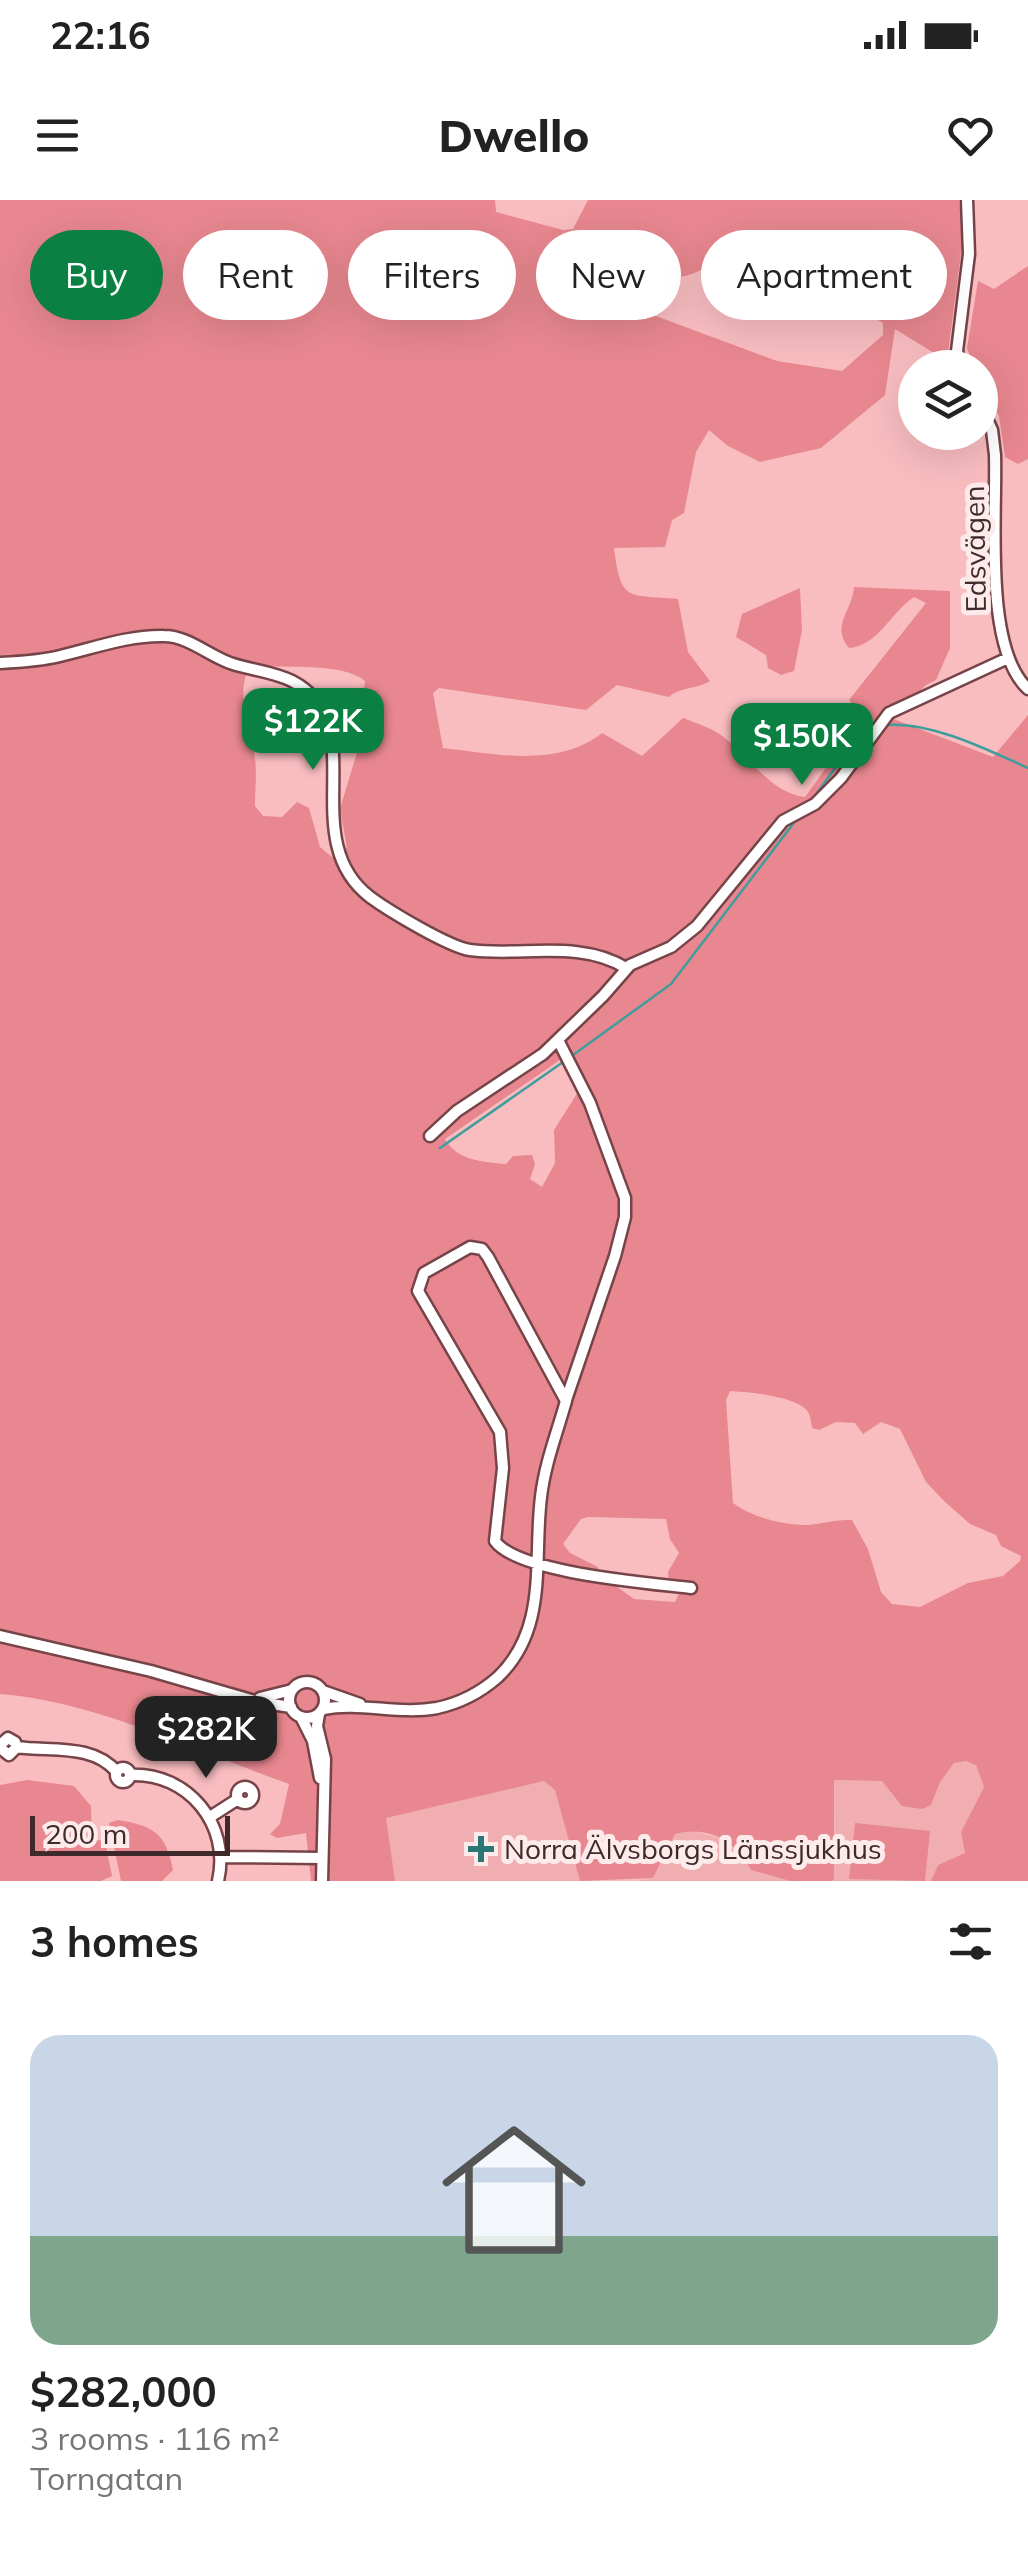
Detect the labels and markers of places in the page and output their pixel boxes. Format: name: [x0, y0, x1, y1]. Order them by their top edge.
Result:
pin: $122K: [243, 688, 383, 773]
pin: $150K: [732, 703, 872, 788]
pin: $282K: [136, 1696, 276, 1781]
place label: Norra Älvsborgs Länssjukhus: [504, 1831, 882, 1866]
marker: Norra Älvsborgs Länssjukhus: [468, 1836, 494, 1862]

